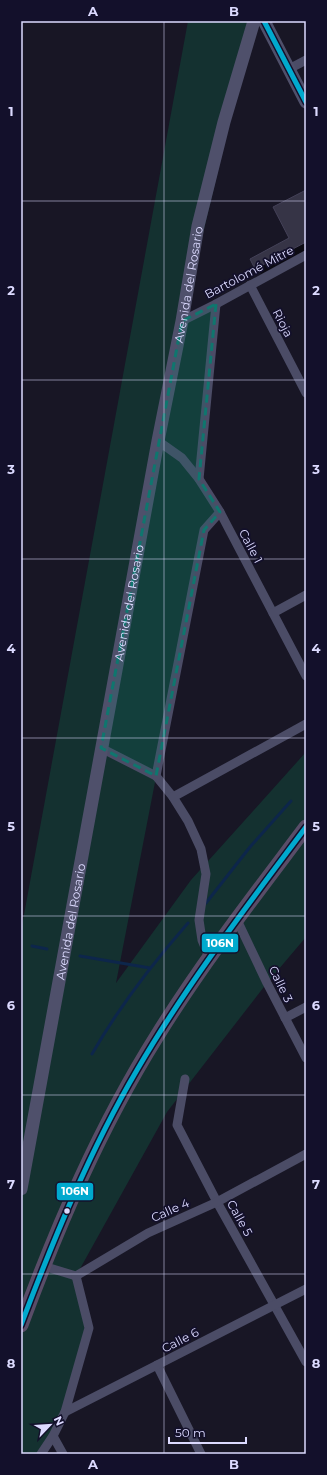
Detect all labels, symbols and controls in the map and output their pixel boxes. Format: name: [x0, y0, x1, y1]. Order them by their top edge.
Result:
text: A: [87, 3, 99, 19]
text: B: [229, 3, 239, 19]
text: 1: [8, 103, 14, 119]
text: 1: [313, 103, 319, 119]
street label: Avenida del Rosario: [170, 225, 205, 344]
street label: Bartolomé Mitre: [202, 242, 296, 302]
text: 2: [7, 282, 15, 298]
text: 2: [312, 282, 320, 298]
street label: Rioja: [270, 306, 296, 340]
text: 3: [6, 461, 15, 477]
text: 3: [311, 461, 320, 477]
street label: Calle 1: [236, 526, 266, 566]
street label: Avenida del Rosario: [110, 543, 146, 662]
text: 4: [7, 640, 16, 656]
text: 4: [312, 640, 321, 656]
text: 5: [7, 818, 15, 834]
text: 5: [312, 818, 320, 834]
street label: Avenida del Rosario: [52, 862, 88, 981]
line badge: 106N: [201, 933, 239, 953]
text: 106N: [206, 936, 234, 950]
street label: Calle 3: [266, 963, 296, 1005]
text: 6: [7, 997, 16, 1013]
text: 6: [312, 997, 321, 1013]
text: 7: [7, 1176, 15, 1192]
text: 7: [312, 1176, 320, 1192]
line badge: 106N: [56, 1182, 94, 1201]
text: 106N: [61, 1184, 89, 1198]
street label: Calle 4: [149, 1195, 192, 1225]
street label: Calle 5: [224, 1197, 256, 1239]
unlabelled marker: [62, 1206, 72, 1216]
street label: Calle 6: [159, 1324, 201, 1356]
text: 8: [7, 1355, 16, 1371]
text: 8: [312, 1355, 321, 1371]
north arrow: [30, 1405, 70, 1445]
text: N: [51, 1414, 67, 1428]
scale bar: [169, 1419, 246, 1445]
text: 50 m: [175, 1425, 206, 1440]
text: A: [87, 1456, 99, 1472]
text: B: [229, 1456, 239, 1472]

